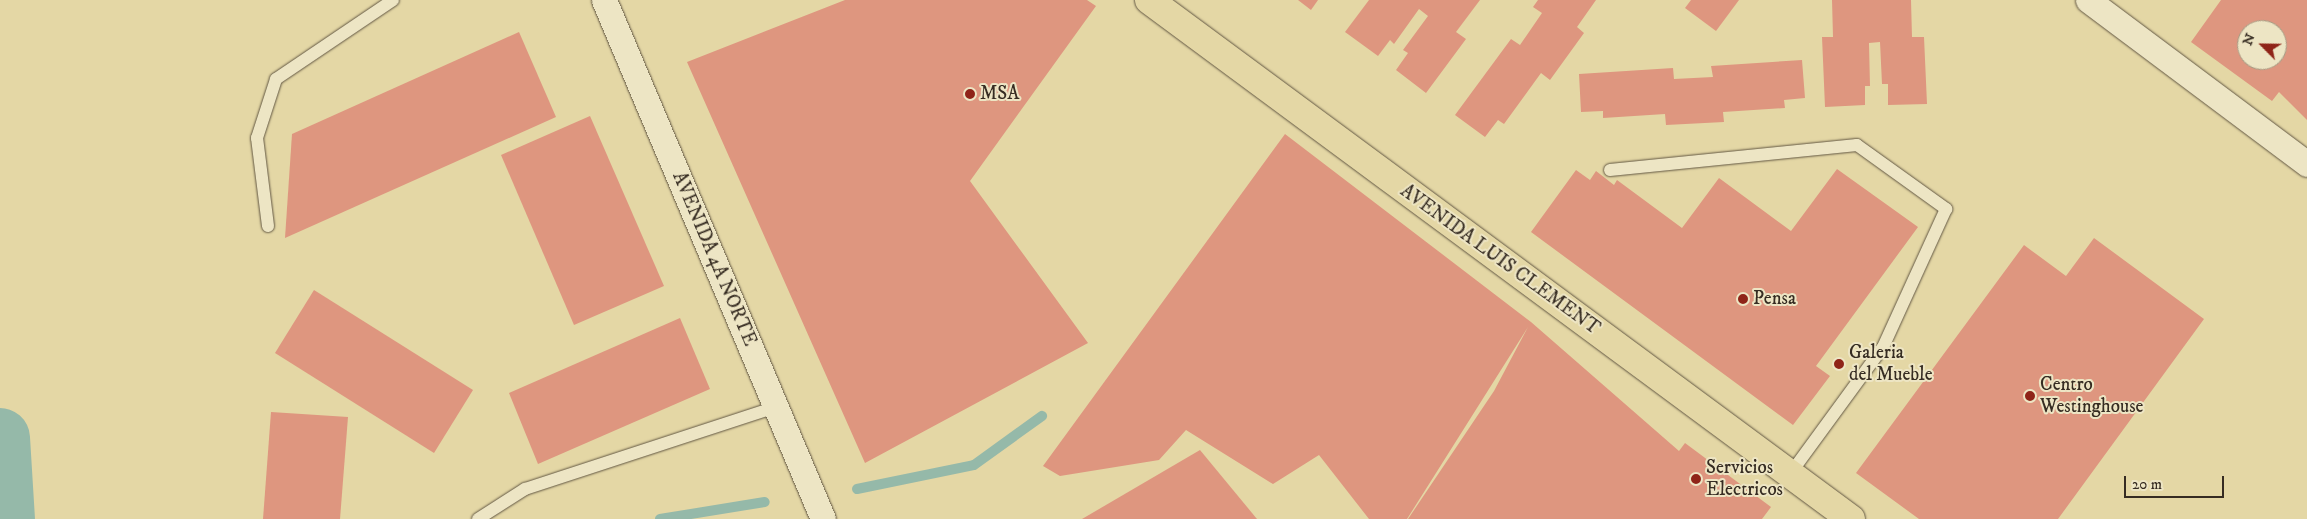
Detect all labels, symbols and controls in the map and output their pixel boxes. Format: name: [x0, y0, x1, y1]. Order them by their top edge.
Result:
north arrow: [2237, 20, 2287, 70]
text: N: [2239, 31, 2260, 48]
place label: MSA: [980, 83, 1019, 105]
marker: MSA: [964, 88, 976, 100]
street label: AVENIDA 4A NORTE: [667, 169, 761, 349]
street label: AVENIDA LUIS CLEMENT: [1396, 180, 1604, 340]
place label: Pensa: [1753, 288, 1796, 310]
marker: Pensa: [1737, 293, 1749, 305]
place label: Galeria del Mueble: [1849, 342, 1933, 386]
marker: Galeria del Mueble: [1833, 358, 1845, 370]
place label: Centro Westinghouse: [2040, 374, 2143, 418]
marker: Centro Westinghouse: [2024, 390, 2036, 402]
place label: Servicios Electricos: [1706, 457, 1783, 501]
scale bar: [2127, 466, 2227, 498]
marker: Servicios Electricos: [1690, 473, 1702, 485]
text: 20 m: [2132, 475, 2162, 494]

